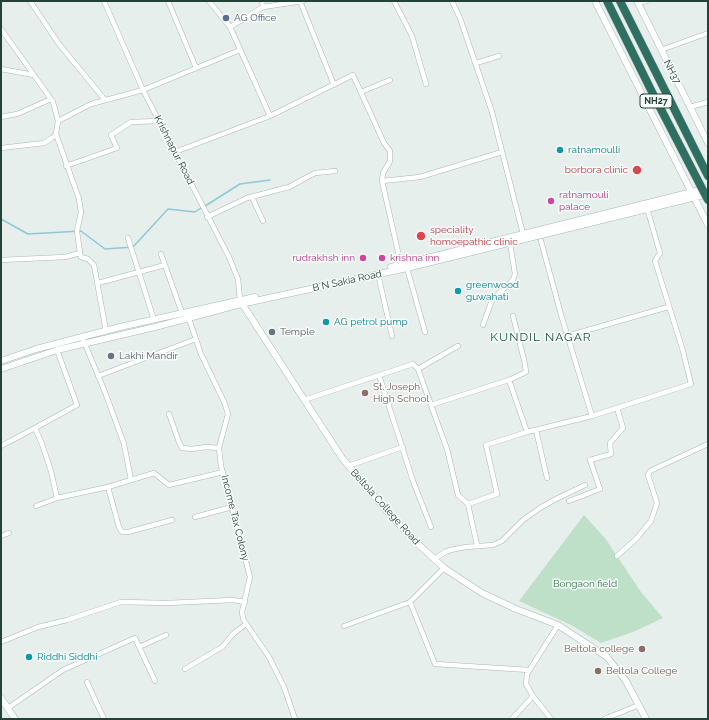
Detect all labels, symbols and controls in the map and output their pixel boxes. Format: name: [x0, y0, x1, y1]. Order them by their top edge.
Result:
place label: AG Office: [234, 12, 276, 24]
marker: AG Office: [221, 13, 231, 23]
street label: NH37: [661, 58, 683, 86]
road number: NH27: [640, 94, 672, 108]
street label: Krishnapur Road: [151, 113, 197, 187]
place label: ratnamoulli: [568, 144, 620, 156]
marker: ratnamoulli: [555, 145, 565, 155]
place label: borbora clinic: [565, 164, 628, 176]
marker: borbora clinic: [631, 164, 643, 176]
place label: ratnamouli palace: [559, 189, 609, 212]
marker: ratnamouli palace: [546, 196, 556, 206]
place label: speciality homoepathic clinic: [430, 224, 518, 248]
marker: speciality homoepathic clinic: [415, 230, 427, 242]
place label: rudrakhsh inn: [292, 252, 355, 264]
place label: krishna inn: [390, 252, 439, 264]
marker: rudrakhsh inn: [358, 253, 368, 263]
marker: krishna inn: [377, 253, 387, 263]
street label: B N Sakia Road: [311, 268, 383, 294]
place label: greenwood guwahati: [466, 279, 519, 302]
marker: greenwood guwahati: [453, 286, 463, 296]
place label: AG petrol pump: [334, 316, 408, 328]
marker: AG petrol pump: [321, 317, 331, 327]
place label: Temple: [280, 326, 315, 338]
marker: Temple: [267, 327, 277, 337]
district label: KUNDIL NAGAR: [490, 330, 592, 344]
place label: Lakhi Mandir: [119, 350, 178, 362]
marker: Lakhi Mandir: [106, 351, 116, 361]
place label: St. Joseph High School: [373, 381, 429, 404]
marker: St. Joseph High School: [360, 388, 370, 398]
street label: Beltola College Road: [348, 467, 422, 547]
street label: Income Tax Colony: [219, 474, 251, 562]
park label: Bongaon field: [553, 578, 617, 590]
place label: Beltola college: [564, 643, 634, 655]
marker: Beltola college: [637, 644, 647, 654]
place label: Riddhi Siddhi: [37, 651, 97, 663]
marker: Riddhi Siddhi: [24, 652, 34, 662]
place label: Beltola College: [606, 665, 677, 677]
marker: Beltola College: [593, 666, 603, 676]

